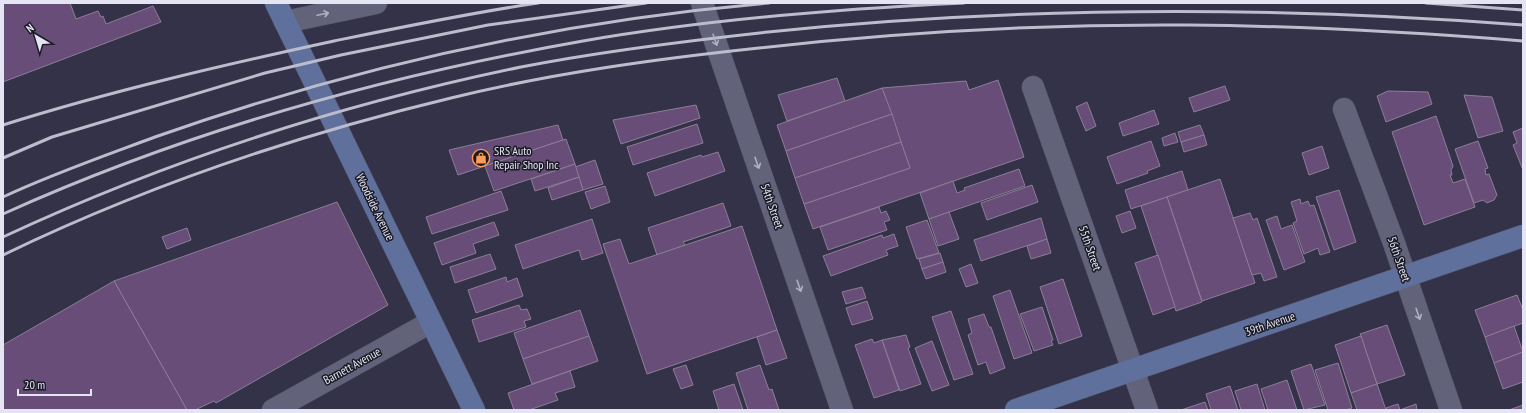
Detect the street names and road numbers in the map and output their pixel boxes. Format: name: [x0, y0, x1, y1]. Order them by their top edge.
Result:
street label: Woodside Avenue: [353, 171, 398, 243]
street label: 54th Street: [758, 181, 787, 231]
street label: 55th Street: [1076, 223, 1105, 273]
street label: 56th Street: [1385, 234, 1414, 284]
street label: 39th Avenue: [1243, 308, 1297, 339]
street label: Barnett Avenue: [321, 344, 383, 387]

